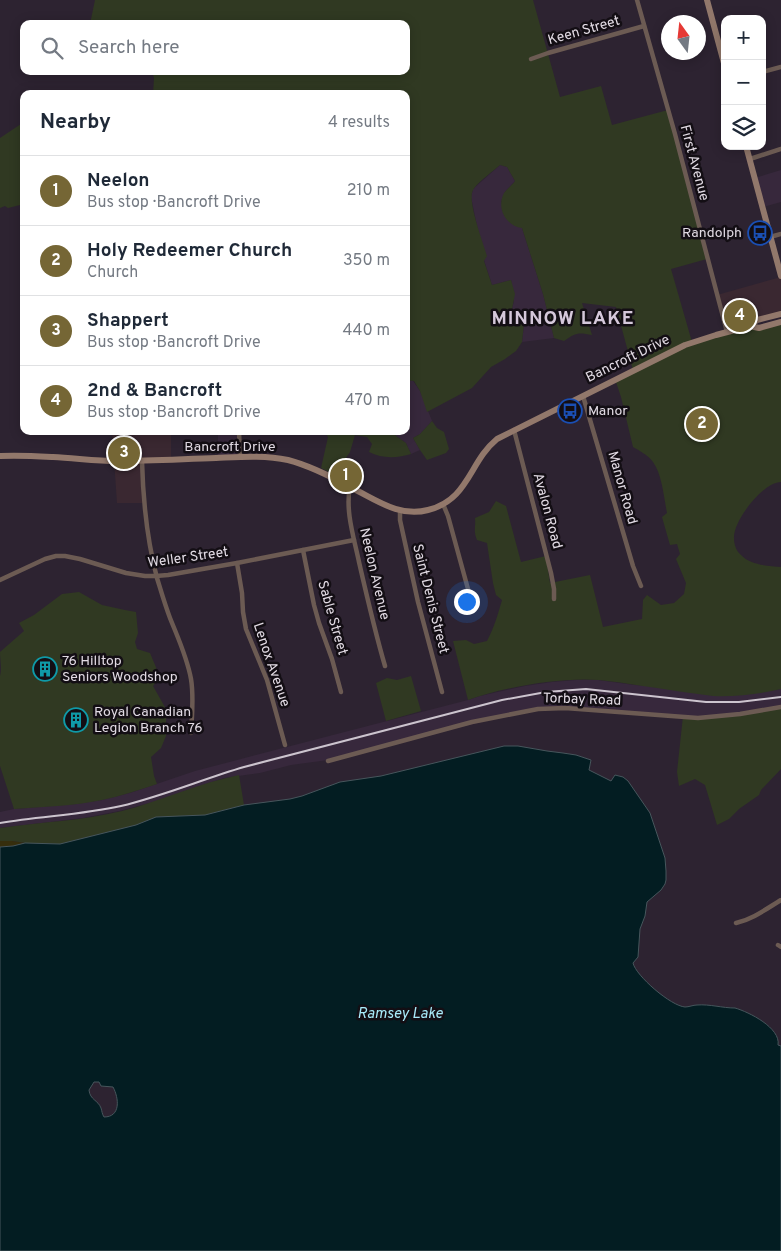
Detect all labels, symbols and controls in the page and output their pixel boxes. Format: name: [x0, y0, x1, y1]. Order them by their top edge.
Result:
street label: Keen Street: [546, 13, 622, 49]
north arrow: [661, 15, 706, 60]
map controls: [721, 15, 766, 150]
button: +: [721, 15, 766, 60]
search box: [20, 20, 410, 75]
icon: search: [38, 34, 66, 62]
text: Search here: [78, 36, 180, 60]
button: −: [721, 60, 766, 105]
button: layers: [721, 105, 766, 150]
text: Nearby: [40, 109, 111, 136]
text: 4 results: [328, 113, 390, 133]
street label: First Avenue: [676, 123, 712, 203]
text: Neelon: [87, 169, 150, 193]
text: 1: [53, 181, 59, 201]
text: 210 m: [347, 181, 390, 201]
text: Bus stop · Bancroft Drive: [87, 193, 261, 213]
bus stop icon: Randolph: [747, 220, 773, 246]
place label: Randolph: [682, 225, 742, 242]
text: Holy Redeemer Church: [87, 239, 292, 263]
text: 2: [51, 251, 61, 271]
text: 350 m: [343, 251, 390, 271]
text: Church: [87, 263, 138, 283]
pin: 4: [724, 297, 756, 335]
district label: MINNOW LAKE: [491, 307, 635, 331]
text: Shappert: [87, 309, 169, 333]
text: 3: [51, 321, 61, 341]
text: 440 m: [343, 321, 390, 341]
street label: Bancroft Drive: [583, 331, 673, 387]
text: Bus stop · Bancroft Drive: [87, 333, 261, 353]
text: 2nd & Bancroft: [87, 379, 222, 403]
text: 4: [51, 391, 61, 411]
text: 470 m: [345, 391, 390, 411]
bus stop icon: Manor: [557, 398, 583, 424]
text: Bus stop · Bancroft Drive: [87, 403, 261, 423]
place label: Manor: [588, 403, 628, 420]
pin: 2: [686, 405, 718, 443]
pin: 3: [108, 434, 140, 472]
street label: Bancroft Drive: [184, 439, 276, 456]
street label: Manor Road: [603, 449, 641, 527]
pin: 1: [330, 457, 362, 495]
street label: Avalon Road: [529, 471, 565, 551]
street label: Neelon Avenue: [355, 526, 393, 622]
street label: Saint Denis Street: [408, 542, 452, 656]
street label: Weller Street: [147, 544, 229, 572]
street label: Sable Street: [313, 579, 351, 657]
your location: [454, 589, 480, 615]
street label: Lenox Avenue: [249, 621, 293, 709]
place label: 76 Hilltop Seniors Woodshop: [62, 653, 178, 686]
building icon: 76 Hilltop Seniors Woodshop: [32, 656, 58, 682]
street label: Torbay Road: [542, 690, 622, 710]
place label: Royal Canadian Legion Branch 76: [94, 704, 203, 737]
building icon: Royal Canadian Legion Branch 76: [63, 707, 89, 733]
water label: Ramsey Lake: [357, 1005, 443, 1024]

